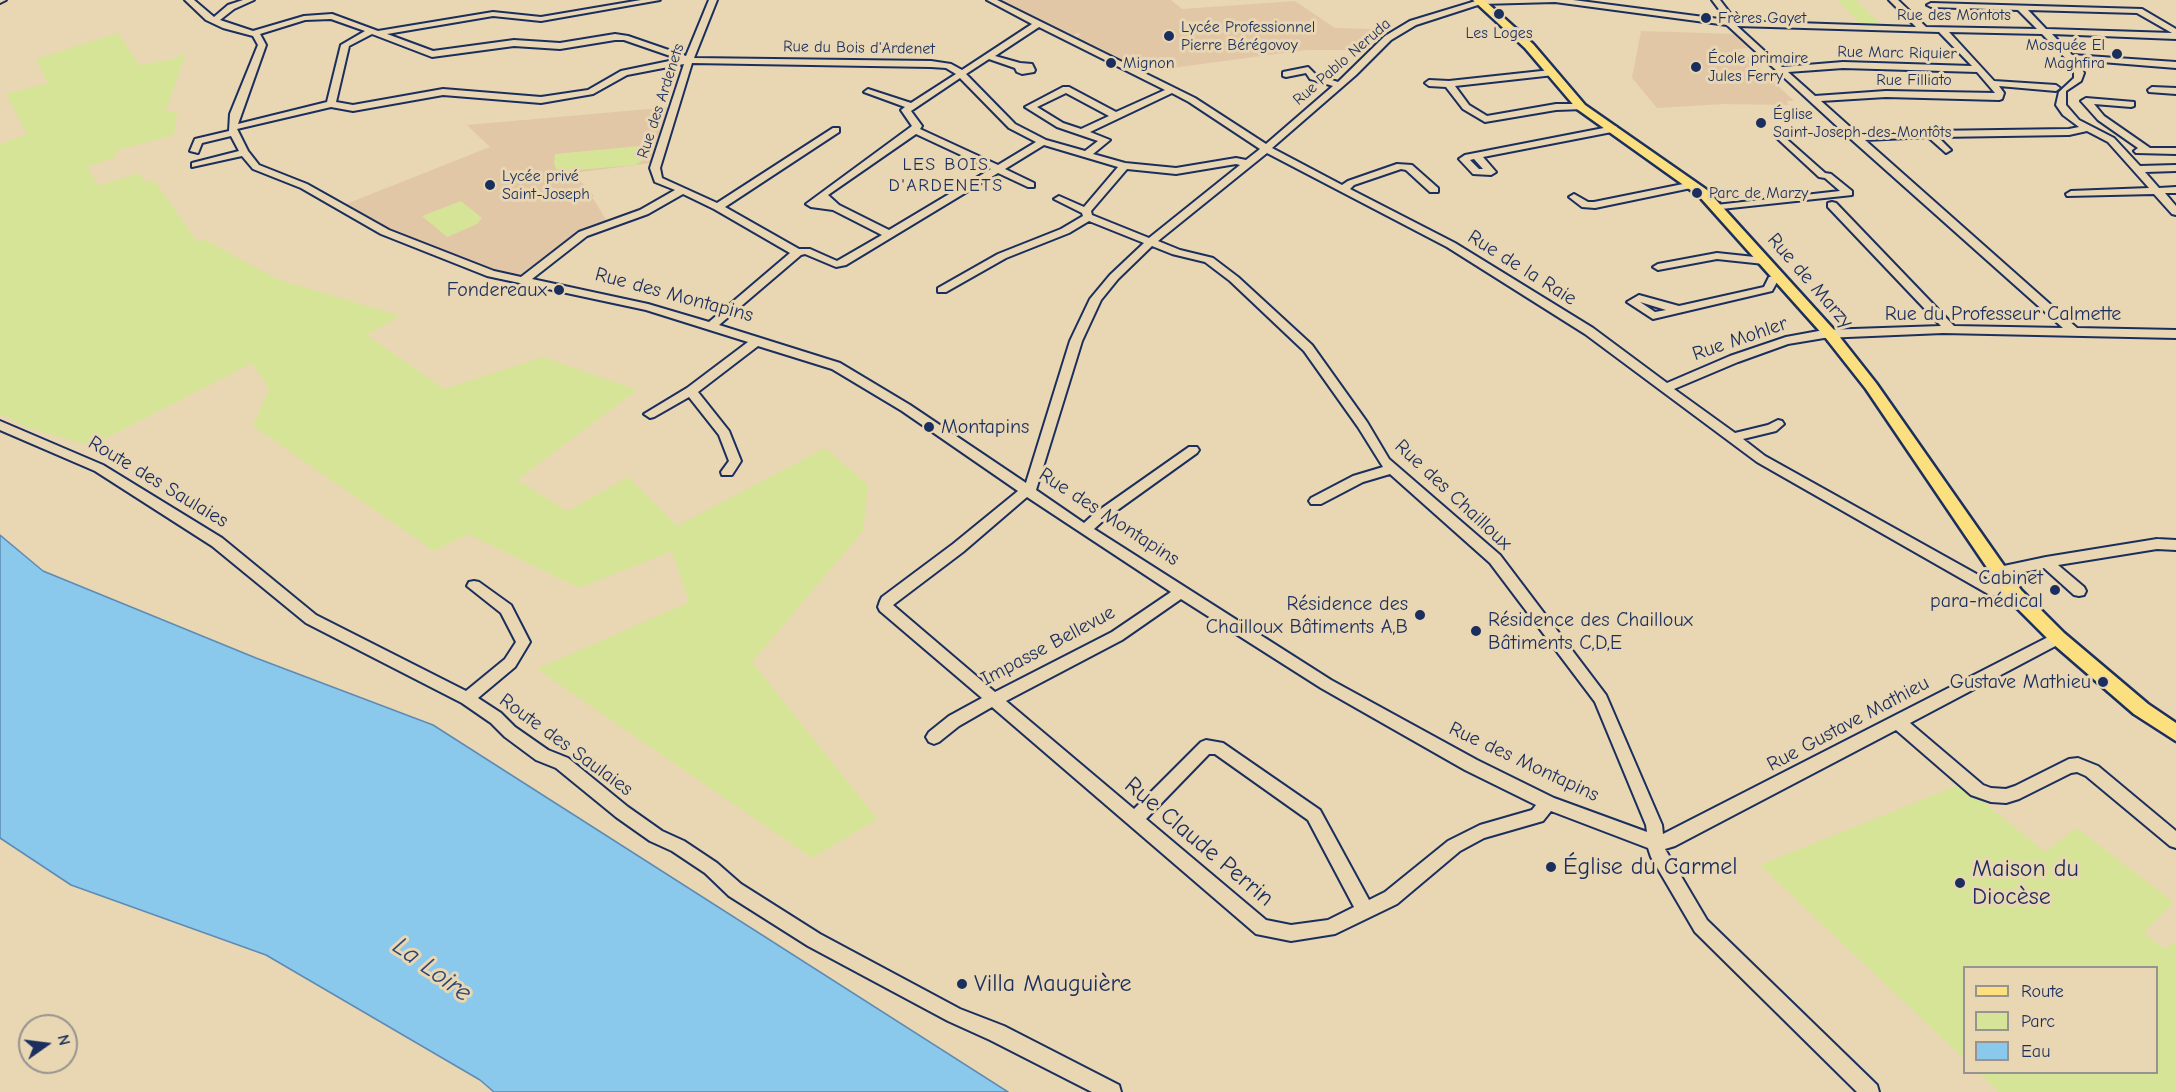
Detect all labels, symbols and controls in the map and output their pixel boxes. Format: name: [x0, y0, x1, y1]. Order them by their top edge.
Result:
street label: Rue des Montots: [1897, 5, 2011, 25]
marker: Les Loges: [1492, 7, 1506, 21]
place label: Frères Gayet: [1718, 8, 1806, 28]
marker: Frères Gayet: [1699, 11, 1713, 25]
street label: Rue Pablo Neruda: [1289, 14, 1395, 110]
place label: Lycée Professionnel Pierre Bérégovoy: [1181, 17, 1315, 55]
place label: Les Loges: [1465, 23, 1533, 43]
marker: Lycée Professionnel Pierre Bérégovoy: [1162, 29, 1176, 43]
place label: Mosquée El Maghfira: [2026, 35, 2105, 73]
street label: Rue du Bois d'Ardenet: [783, 37, 935, 59]
street label: Rue des Ardenets: [633, 41, 689, 161]
street label: Rue Marc Riquier: [1837, 42, 1957, 64]
marker: Mosquée El Maghfira: [2110, 47, 2124, 61]
place label: École primaire Jules Ferry: [1708, 48, 1808, 86]
place label: Mignon: [1123, 53, 1175, 73]
marker: Mignon: [1104, 56, 1118, 70]
marker: École primaire Jules Ferry: [1689, 60, 1703, 74]
street label: Rue Filliato: [1876, 70, 1952, 90]
place label: Église Saint-Joseph-des-Montôts: [1773, 104, 1951, 142]
marker: Église Saint-Joseph-des-Montôts: [1754, 116, 1768, 130]
district label: LES BOIS D'ARDENETS: [888, 154, 1004, 196]
place label: Lycée privé Saint-Joseph: [502, 166, 590, 204]
marker: Lycée privé Saint-Joseph: [483, 178, 497, 192]
place label: Parc de Marzy: [1709, 183, 1808, 203]
marker: Parc de Marzy: [1690, 186, 1704, 200]
street label: Rue de la Raie: [1463, 225, 1581, 311]
street label: Rue de Marzy: [1762, 228, 1858, 334]
street label: Rue des Montapins: [592, 262, 756, 328]
place label: Fondereaux: [447, 278, 547, 302]
marker: Fondereaux: [552, 283, 566, 297]
street label: Rue du Professeur Calmette: [1885, 302, 2121, 326]
street label: Rue Mohler: [1689, 311, 1791, 367]
place label: Montapins: [941, 415, 1029, 439]
marker: Montapins: [922, 420, 936, 434]
street label: Route des Saulaies: [84, 431, 232, 533]
street label: Rue des Chailloux: [1389, 435, 1517, 555]
street label: Rue des Montapins: [1034, 463, 1184, 571]
place label: Cabinet para-médical: [1930, 566, 2043, 613]
marker: Cabinet para-médical: [2048, 583, 2062, 597]
place label: Résidence des Chailloux Bâtiments A,B: [1206, 592, 1408, 639]
street label: Impasse Bellevue: [977, 601, 1119, 691]
marker: Résidence des Chailloux Bâtiments A,B: [1413, 608, 1427, 622]
place label: Résidence des Chailloux Bâtiments C,D,E: [1488, 608, 1693, 655]
marker: Résidence des Chailloux Bâtiments C,D,E: [1469, 624, 1483, 638]
place label: Gustave Mathieu: [1950, 670, 2091, 694]
street label: Rue Gustave Mathieu: [1763, 671, 1933, 777]
marker: Gustave Mathieu: [2096, 675, 2110, 689]
street label: Route des Saulaies: [495, 689, 637, 801]
street label: Rue des Montapins: [1445, 717, 1603, 807]
street label: Rue Claude Perrin: [1118, 771, 1280, 913]
place label: Église du Carmel: [1563, 853, 1738, 881]
place label: Maison du Diocèse: [1972, 855, 2079, 911]
marker: Église du Carmel: [1544, 860, 1558, 874]
marker: Maison du Diocèse: [1953, 876, 1967, 890]
water label: La Loire: [386, 931, 478, 1009]
legend: [1963, 966, 2158, 1074]
place label: Villa Mauguière: [974, 970, 1132, 998]
marker: Villa Mauguière: [955, 977, 969, 991]
text: Route: [2021, 981, 2064, 1002]
text: Parc: [2021, 1011, 2055, 1032]
north arrow: [18, 1014, 78, 1074]
text: N: [54, 1033, 74, 1047]
text: Eau: [2021, 1041, 2050, 1062]

